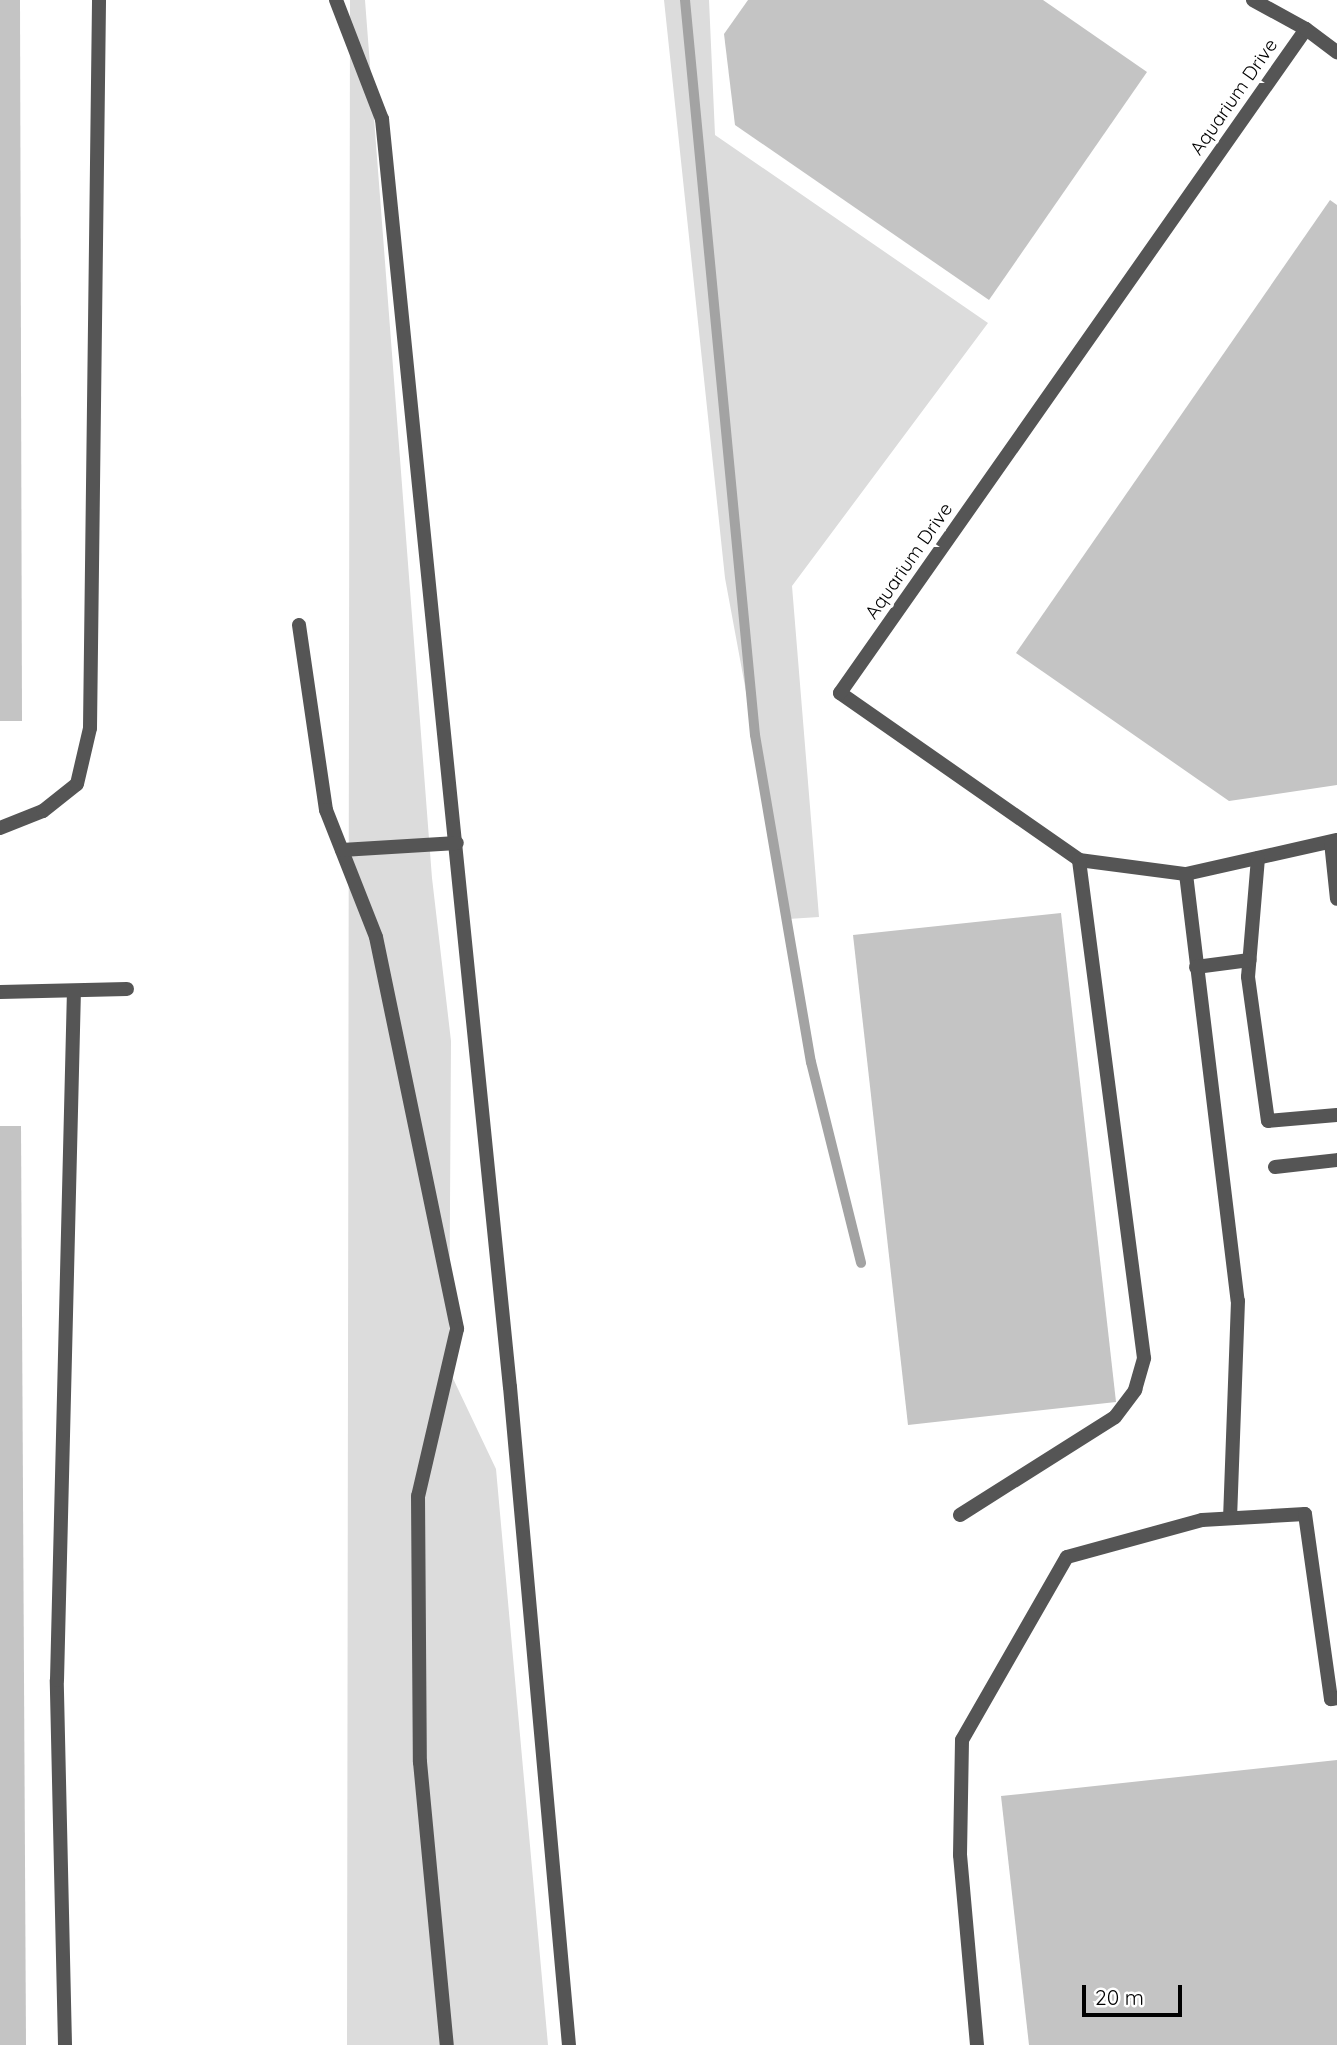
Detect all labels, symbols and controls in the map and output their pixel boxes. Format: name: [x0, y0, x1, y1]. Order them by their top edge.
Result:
street label: Aquarium Drive: [1185, 35, 1283, 159]
street label: Aquarium Drive: [860, 499, 958, 623]
scale bar: [1085, 1972, 1185, 2016]
text: 20 m: [1095, 1984, 1144, 2010]

